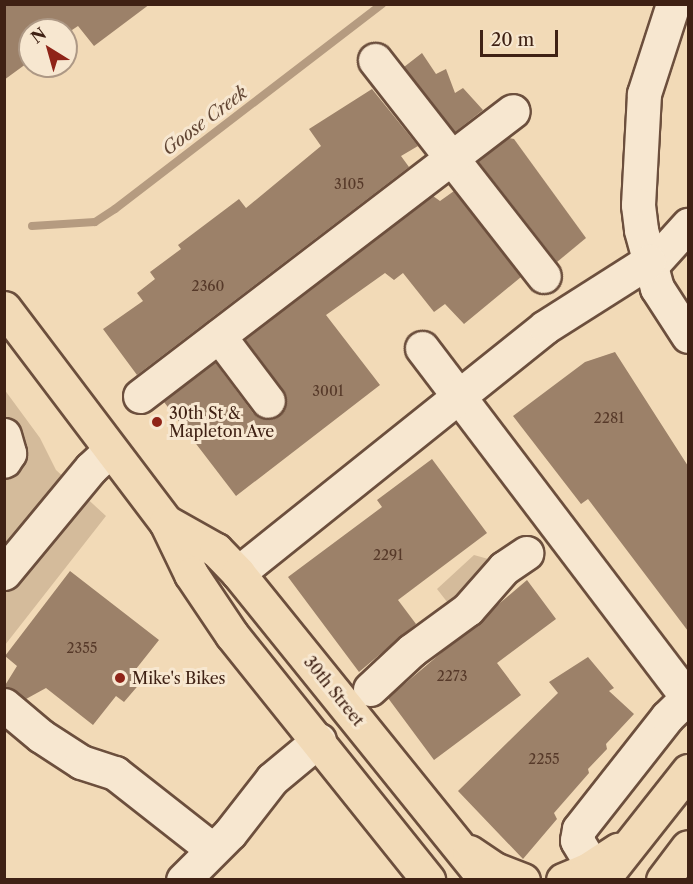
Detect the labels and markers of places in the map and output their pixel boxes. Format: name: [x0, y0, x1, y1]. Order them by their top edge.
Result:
place label: 30th St & Mapleton Ave: [169, 403, 275, 441]
marker: 30th St & Mapleton Ave: [150, 415, 164, 429]
place label: Mike's Bikes: [132, 668, 226, 688]
marker: Mike's Bikes: [113, 671, 127, 685]

